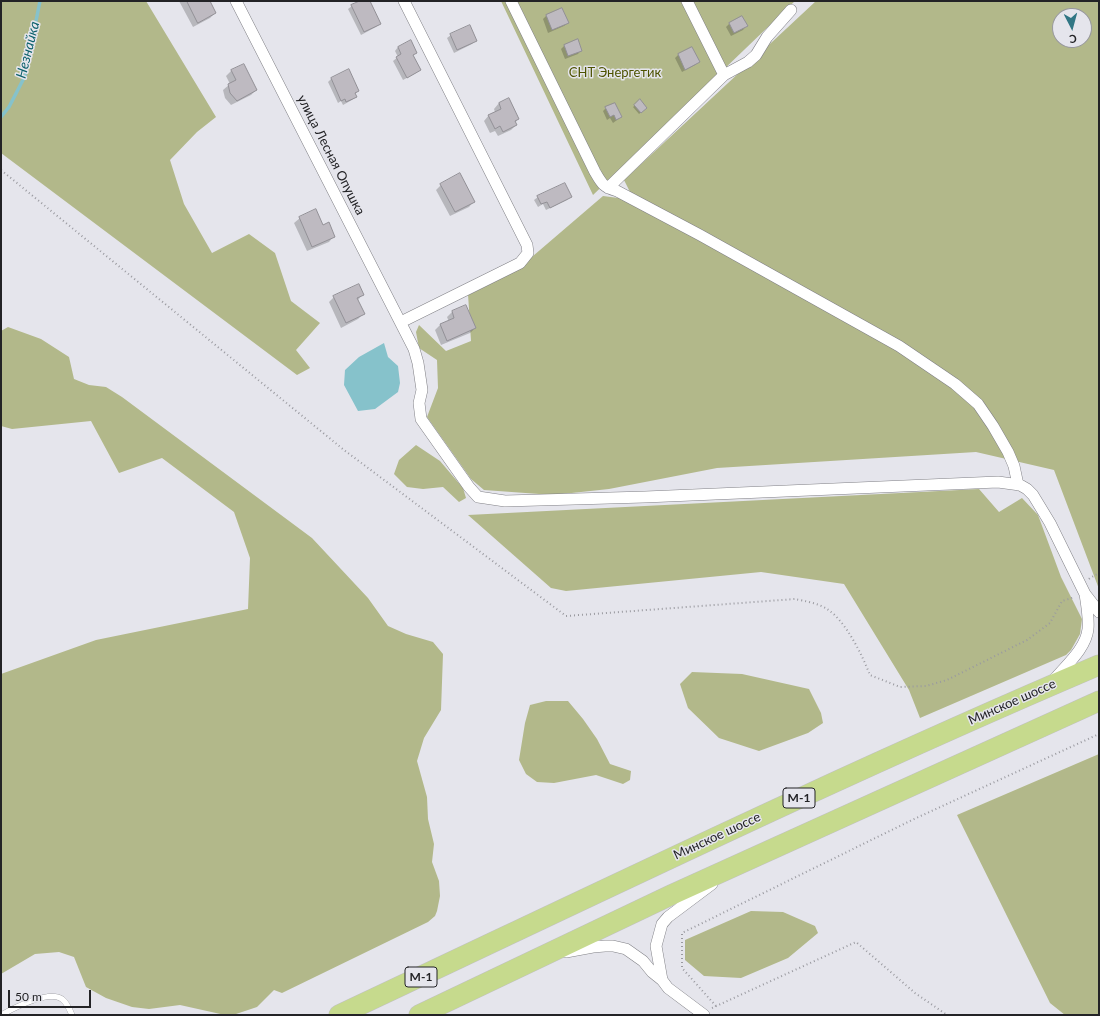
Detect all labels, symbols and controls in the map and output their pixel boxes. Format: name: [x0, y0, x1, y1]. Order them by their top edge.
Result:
north arrow: [1052, 8, 1092, 48]
water label: Незнайка: [13, 20, 43, 80]
text: С: [1069, 33, 1078, 46]
park label: СНТ Энергетик: [569, 65, 661, 81]
street label: улица Лесная Опушка: [294, 92, 368, 218]
street label: Минское шоссе: [966, 676, 1058, 728]
road number: М-1: [783, 788, 815, 808]
street label: Минское шоссе: [671, 809, 763, 863]
road number: М-1: [405, 967, 437, 987]
scale bar: [10, 982, 93, 1008]
text: 50 m: [15, 989, 42, 1004]

